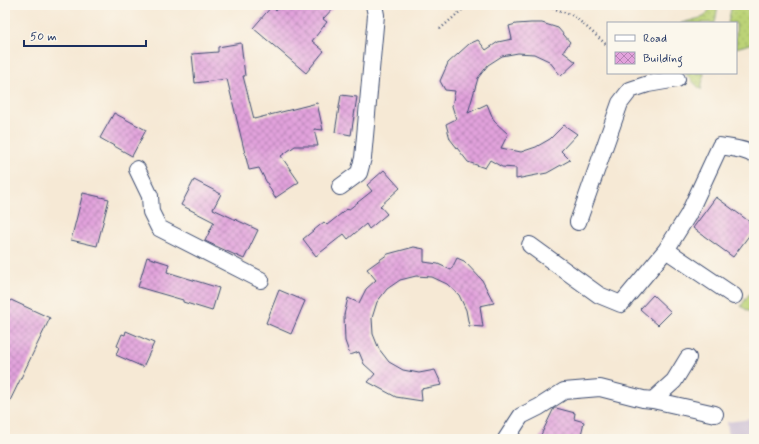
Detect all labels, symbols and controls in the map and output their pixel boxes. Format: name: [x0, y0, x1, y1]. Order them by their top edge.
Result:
scale bar: [24, 22, 146, 48]
legend: [607, 22, 737, 74]
text: 50 m: [30, 29, 57, 45]
text: Road: [643, 31, 667, 47]
text: Building: [643, 51, 683, 68]

